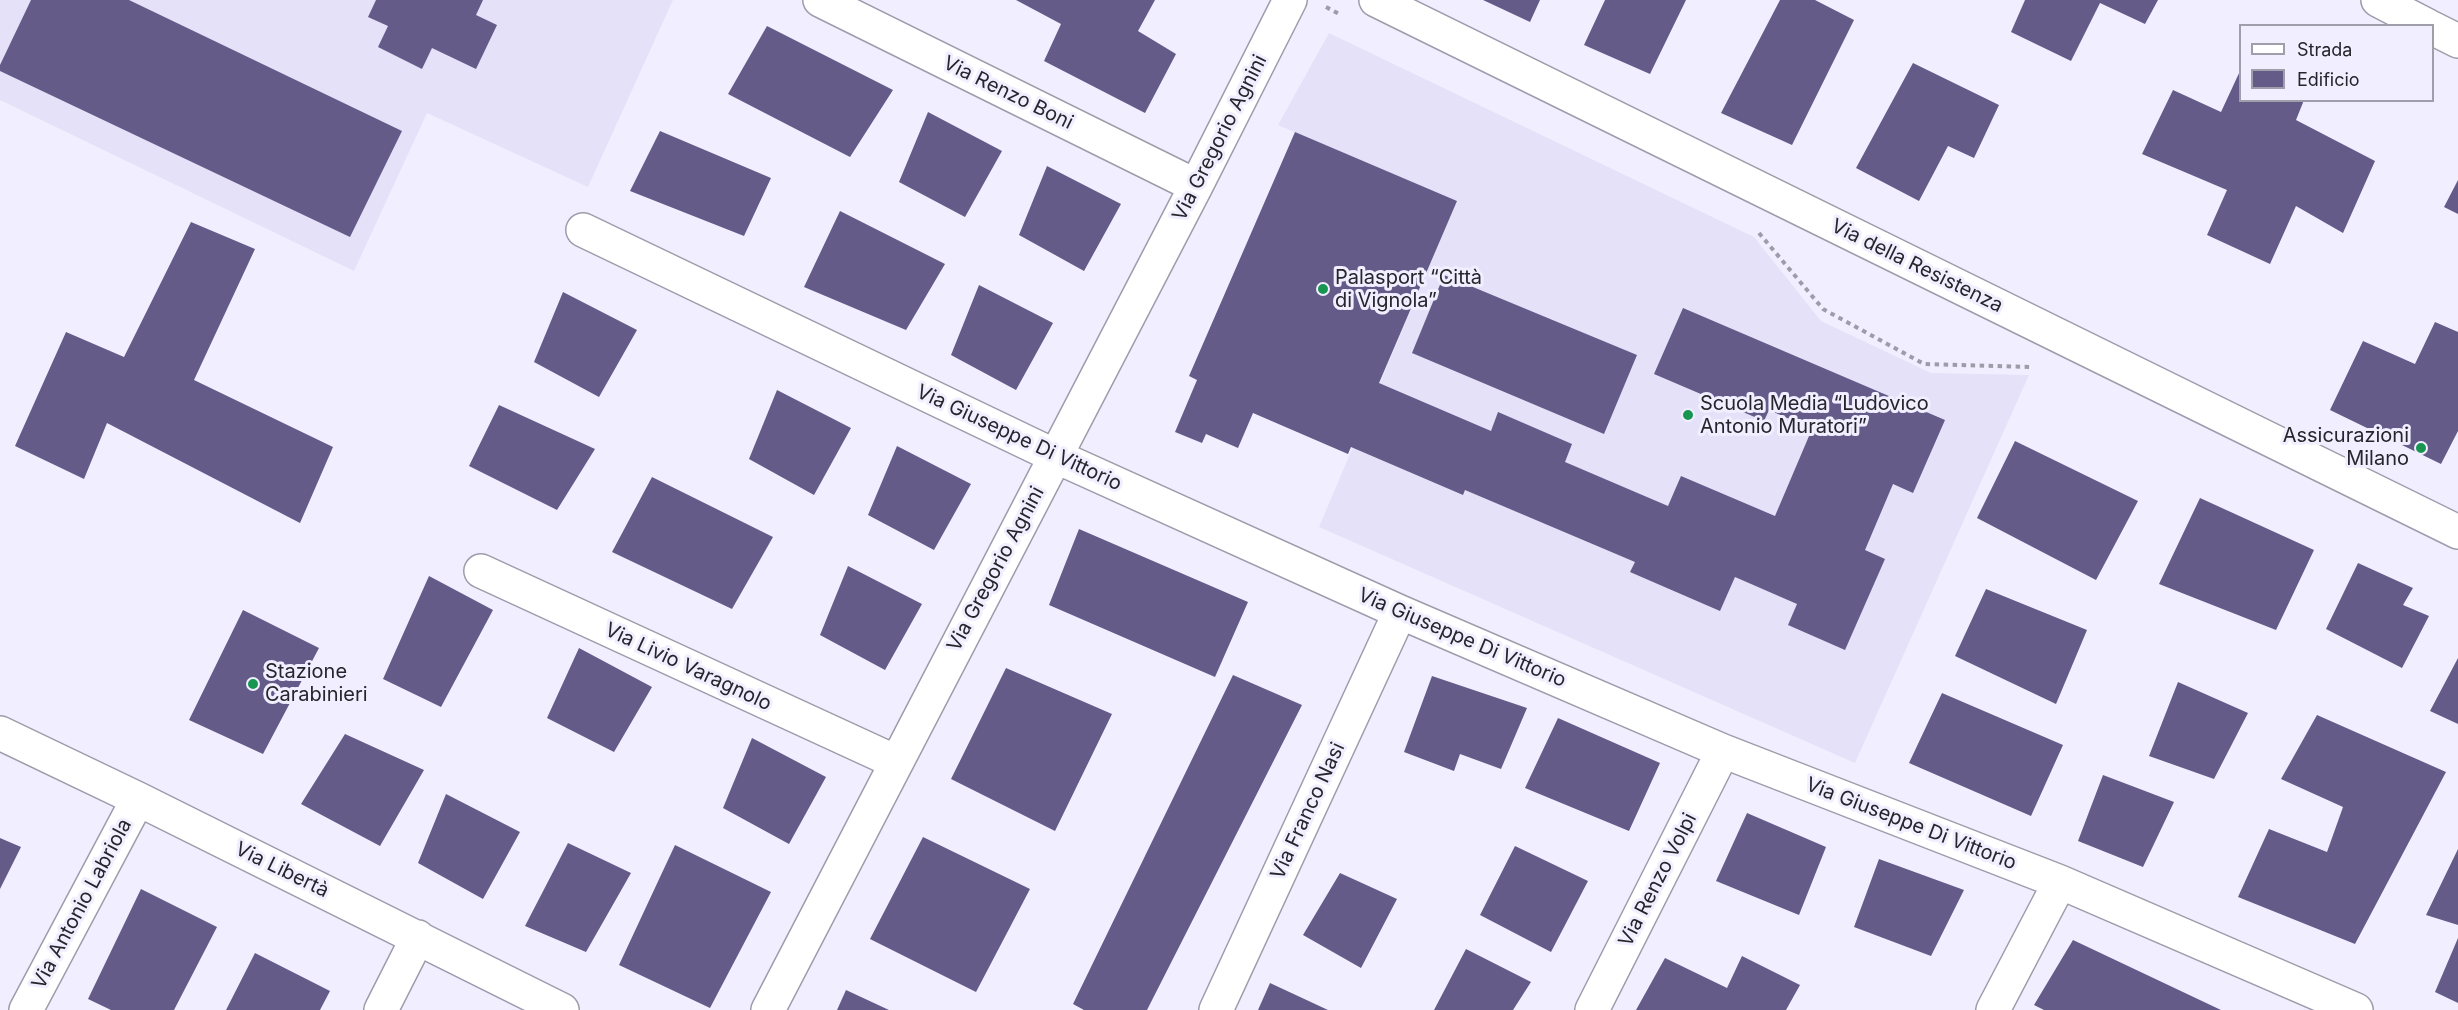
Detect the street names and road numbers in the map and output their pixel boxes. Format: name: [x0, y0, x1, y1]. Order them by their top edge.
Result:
street label: Via Renzo Boni: [939, 51, 1077, 135]
street label: Via Gregorio Agnini: [1168, 51, 1272, 225]
street label: Via della Resistenza: [1827, 214, 2007, 318]
street label: Via Giuseppe Di Vittorio: [913, 380, 1125, 496]
street label: Via Gregorio Agnini: [942, 482, 1050, 656]
street label: Via Giuseppe Di Vittorio: [1354, 583, 1570, 693]
street label: Via Livio Varagnolo: [601, 618, 775, 716]
street label: Via Franco Nasi: [1266, 739, 1350, 883]
street label: Via Giuseppe Di Vittorio: [1802, 773, 2020, 875]
street label: Via Renzo Volpi: [1614, 809, 1702, 951]
street label: Via Antonio Labriola: [27, 815, 137, 993]
street label: Via Libertà: [231, 837, 333, 903]

